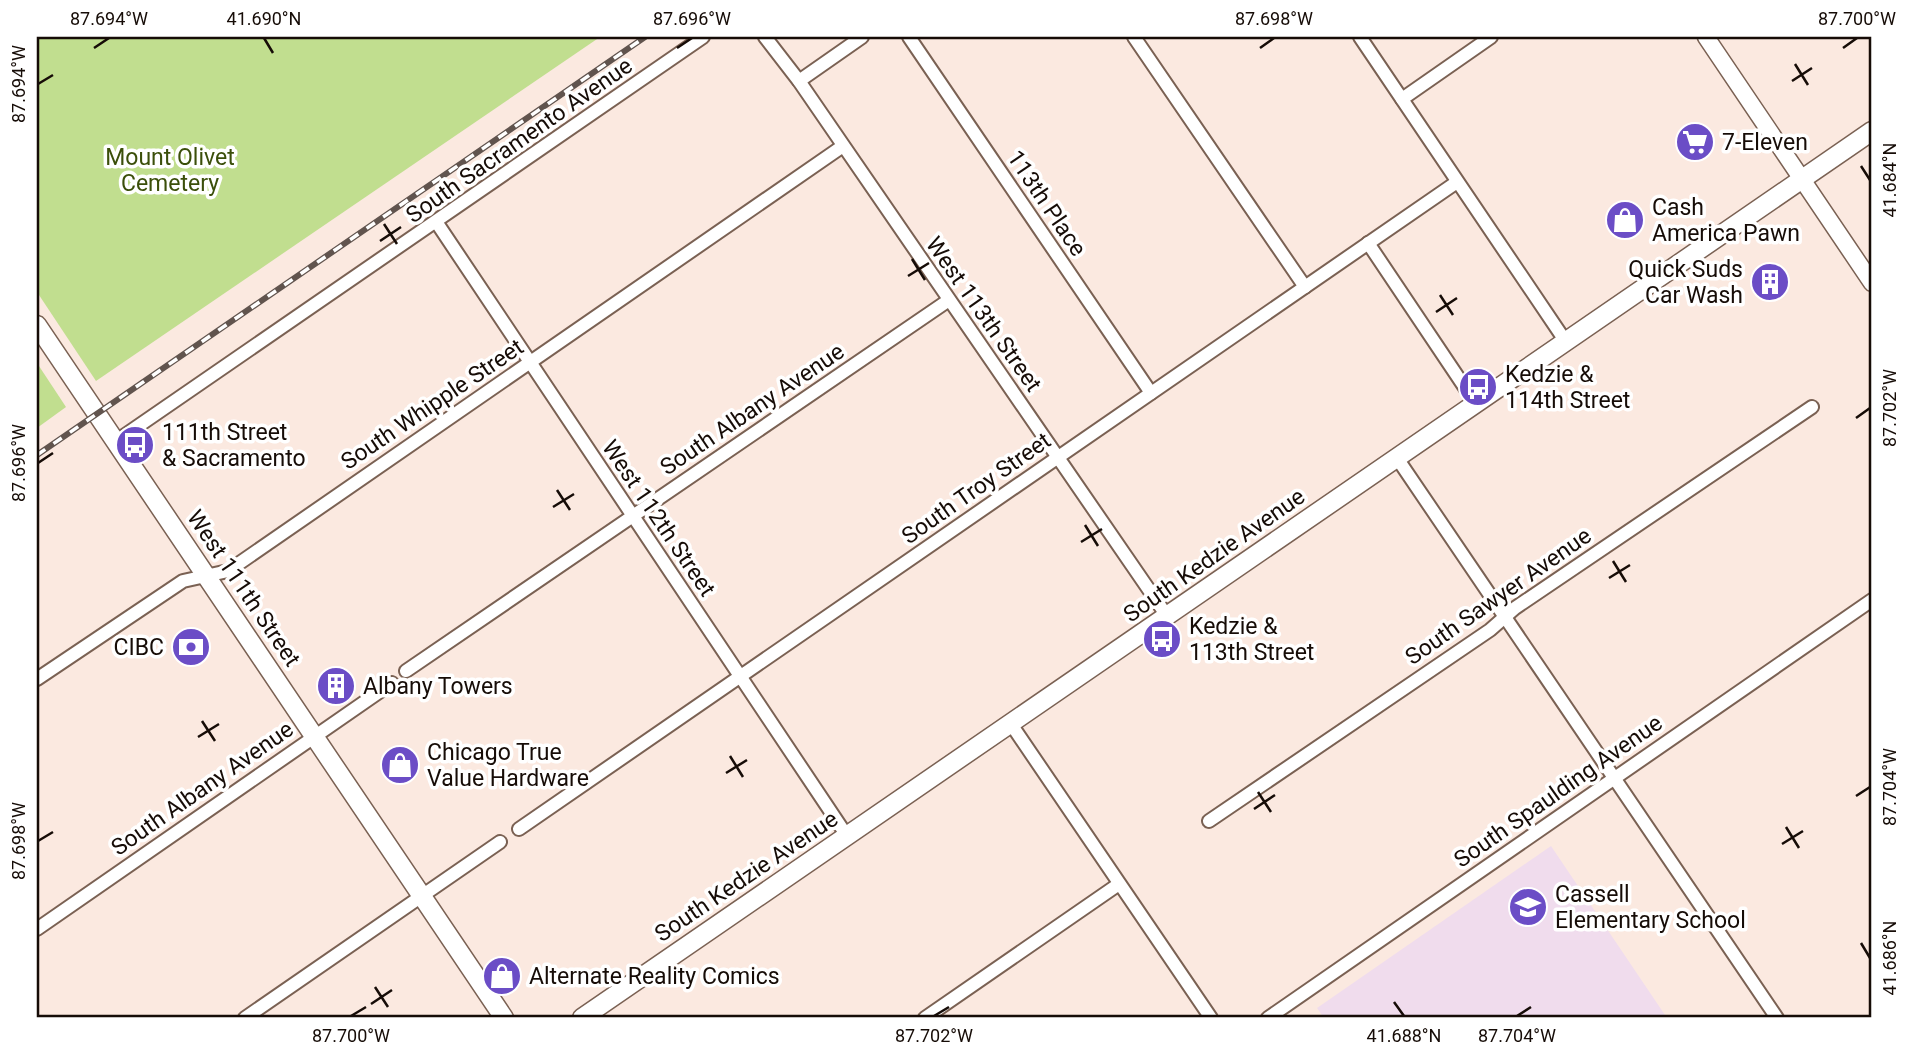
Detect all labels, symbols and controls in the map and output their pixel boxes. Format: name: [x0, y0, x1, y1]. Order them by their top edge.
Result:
text: 87.694°W: [70, 8, 148, 29]
text: 41.690°N: [227, 8, 301, 29]
text: 87.696°W: [653, 8, 731, 29]
text: 87.698°W: [1235, 8, 1313, 29]
text: 87.700°W: [1818, 8, 1896, 29]
text: 87.694°W: [8, 45, 29, 123]
street label: South Sacramento Avenue: [401, 52, 638, 229]
supermarket icon: 7-Eleven: [1674, 121, 1716, 163]
place label: 7-Eleven: [1722, 129, 1808, 156]
text: 41.684°N: [1879, 143, 1900, 217]
park label: Mount Olivet Cemetery: [105, 144, 235, 197]
street label: 113th Place: [1001, 145, 1092, 261]
place label: Cash America Pawn: [1652, 194, 1800, 247]
shop icon: Cash America Pawn: [1604, 199, 1646, 241]
street label: West 113th Street: [920, 232, 1047, 397]
place label: Quick Suds Car Wash: [1628, 256, 1743, 309]
building icon: Quick Suds Car Wash: [1749, 261, 1791, 303]
street label: South Whipple Street: [336, 333, 529, 475]
street label: South Albany Avenue: [655, 338, 849, 481]
place label: Kedzie & 114th Street: [1505, 361, 1630, 414]
bus stop icon: Kedzie & 114th Street: [1457, 366, 1499, 408]
text: 87.702°W: [1879, 369, 1900, 447]
place label: 111th Street & Sacramento: [162, 419, 306, 472]
text: 87.696°W: [8, 424, 29, 502]
bus stop icon: 111th Street & Sacramento: [114, 424, 156, 466]
street label: South Troy Street: [897, 427, 1056, 550]
street label: West 112th Street: [596, 435, 721, 602]
street label: South Kedzie Avenue: [1119, 483, 1310, 628]
street label: West 111th Street: [181, 505, 306, 672]
street label: South Sawyer Avenue: [1400, 522, 1596, 671]
place label: Kedzie & 113th Street: [1189, 613, 1314, 666]
bus stop icon: Kedzie & 113th Street: [1141, 618, 1183, 660]
bank icon: CIBC: [170, 626, 212, 668]
place label: CIBC: [113, 634, 164, 661]
building icon: Albany Towers: [315, 665, 357, 707]
place label: Albany Towers: [363, 673, 513, 700]
street label: South Spaulding Avenue: [1449, 709, 1668, 874]
street label: South Albany Avenue: [106, 715, 298, 861]
place label: Chicago True Value Hardware: [427, 739, 589, 792]
shop icon: Chicago True Value Hardware: [379, 744, 421, 786]
text: 87.704°W: [1879, 748, 1900, 826]
text: 87.698°W: [8, 802, 29, 880]
street label: South Kedzie Avenue: [650, 805, 843, 948]
place label: Cassell Elementary School: [1555, 881, 1746, 934]
school or university icon: Cassell Elementary School: [1507, 886, 1549, 928]
text: 41.686°N: [1879, 921, 1900, 995]
shop icon: Alternate Reality Comics: [481, 955, 523, 997]
place label: Alternate Reality Comics: [529, 963, 780, 990]
text: 87.700°W: [312, 1025, 390, 1046]
text: 87.702°W: [895, 1025, 973, 1046]
text: 41.688°N: [1367, 1025, 1441, 1046]
text: 87.704°W: [1478, 1025, 1556, 1046]

